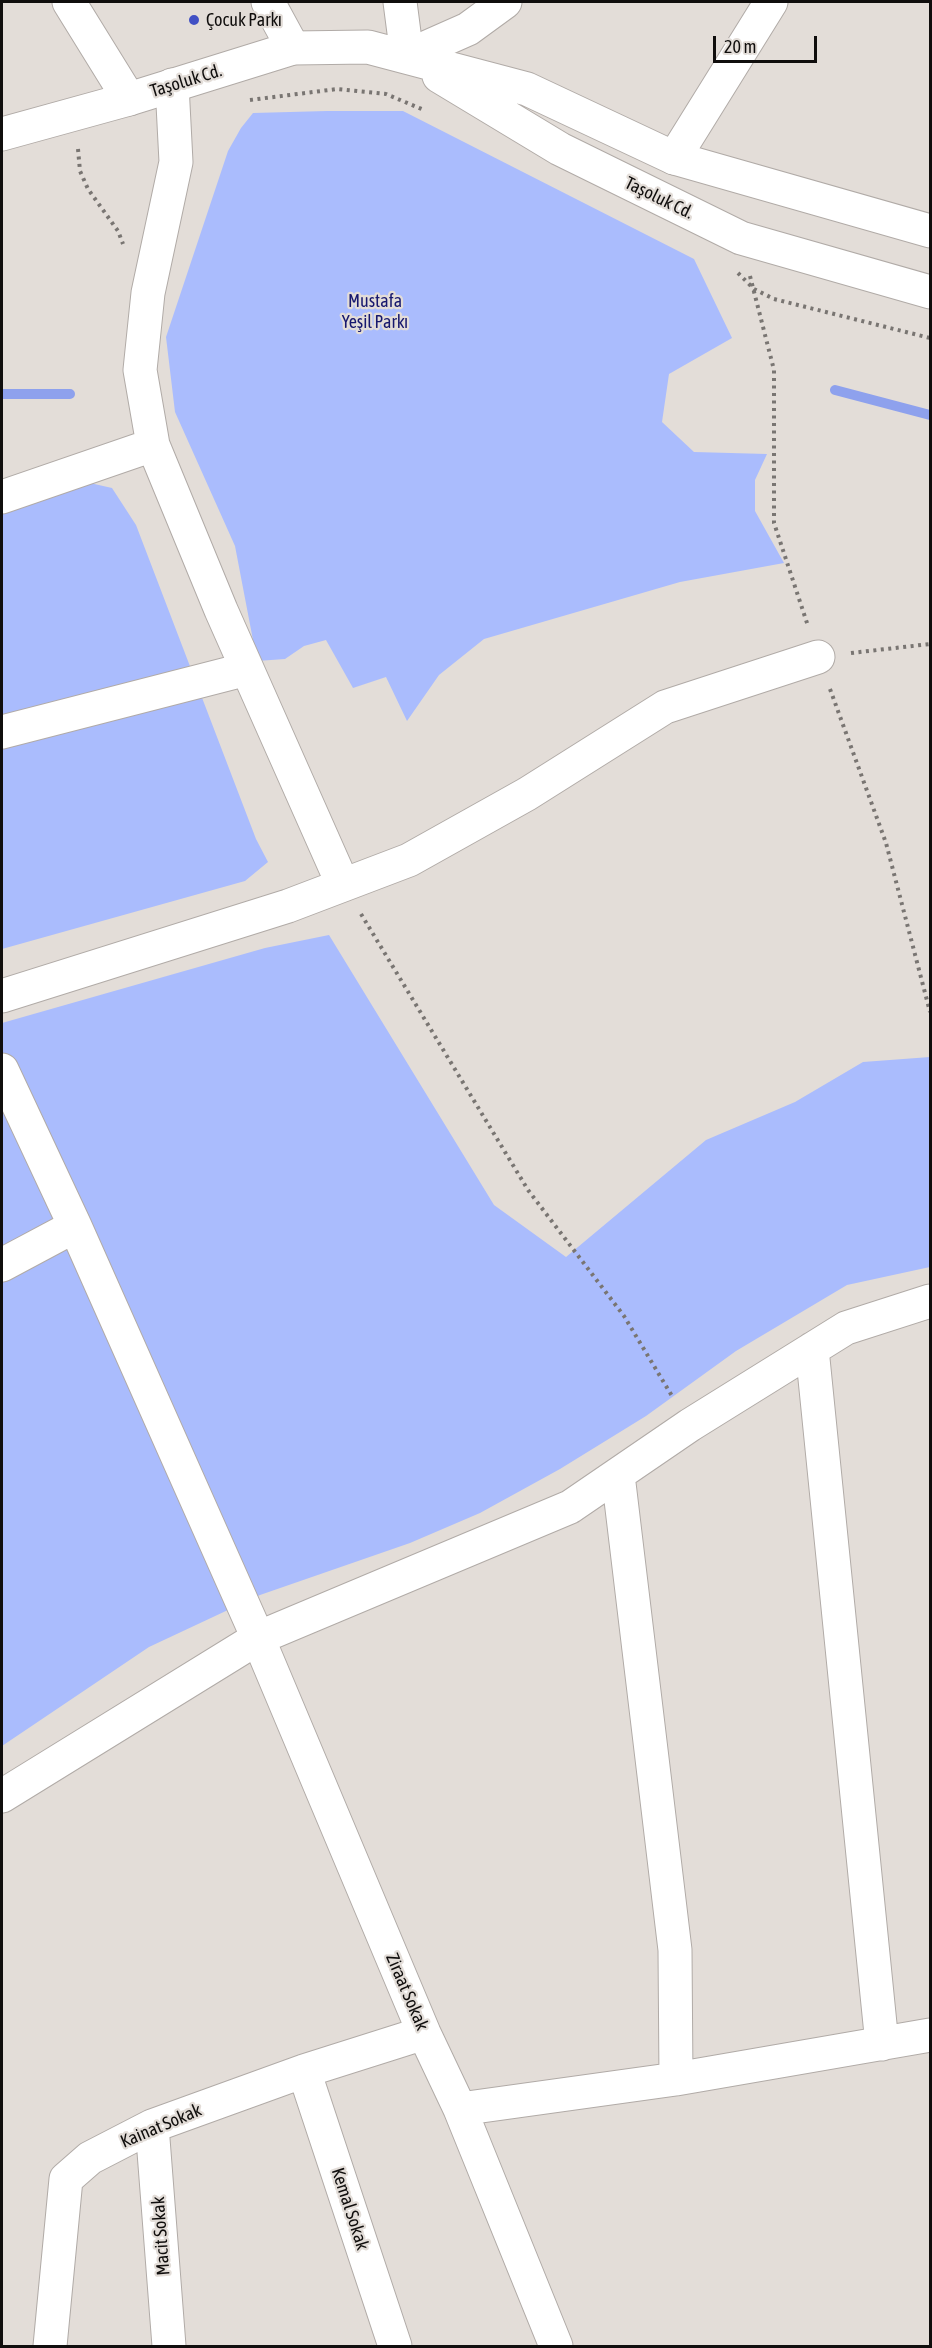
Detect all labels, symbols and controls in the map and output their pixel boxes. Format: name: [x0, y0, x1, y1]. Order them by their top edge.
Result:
place label: Çocuk Parkı: [206, 9, 282, 31]
marker: Çocuk Parkı: [187, 13, 201, 27]
scale bar: [716, 24, 820, 62]
text: 20 m: [724, 36, 756, 57]
street label: Taşoluk Cd.: [148, 60, 224, 102]
street label: Taşoluk Cd.: [621, 172, 697, 224]
park label: Mustafa Yeşil Parkı: [342, 290, 408, 332]
street label: Ziraat Sokak: [381, 1950, 433, 2034]
street label: Kainat Sokak: [117, 2099, 205, 2153]
street label: Kemal Sokak: [327, 2165, 373, 2253]
street label: Macit Sokak: [147, 2196, 175, 2276]

